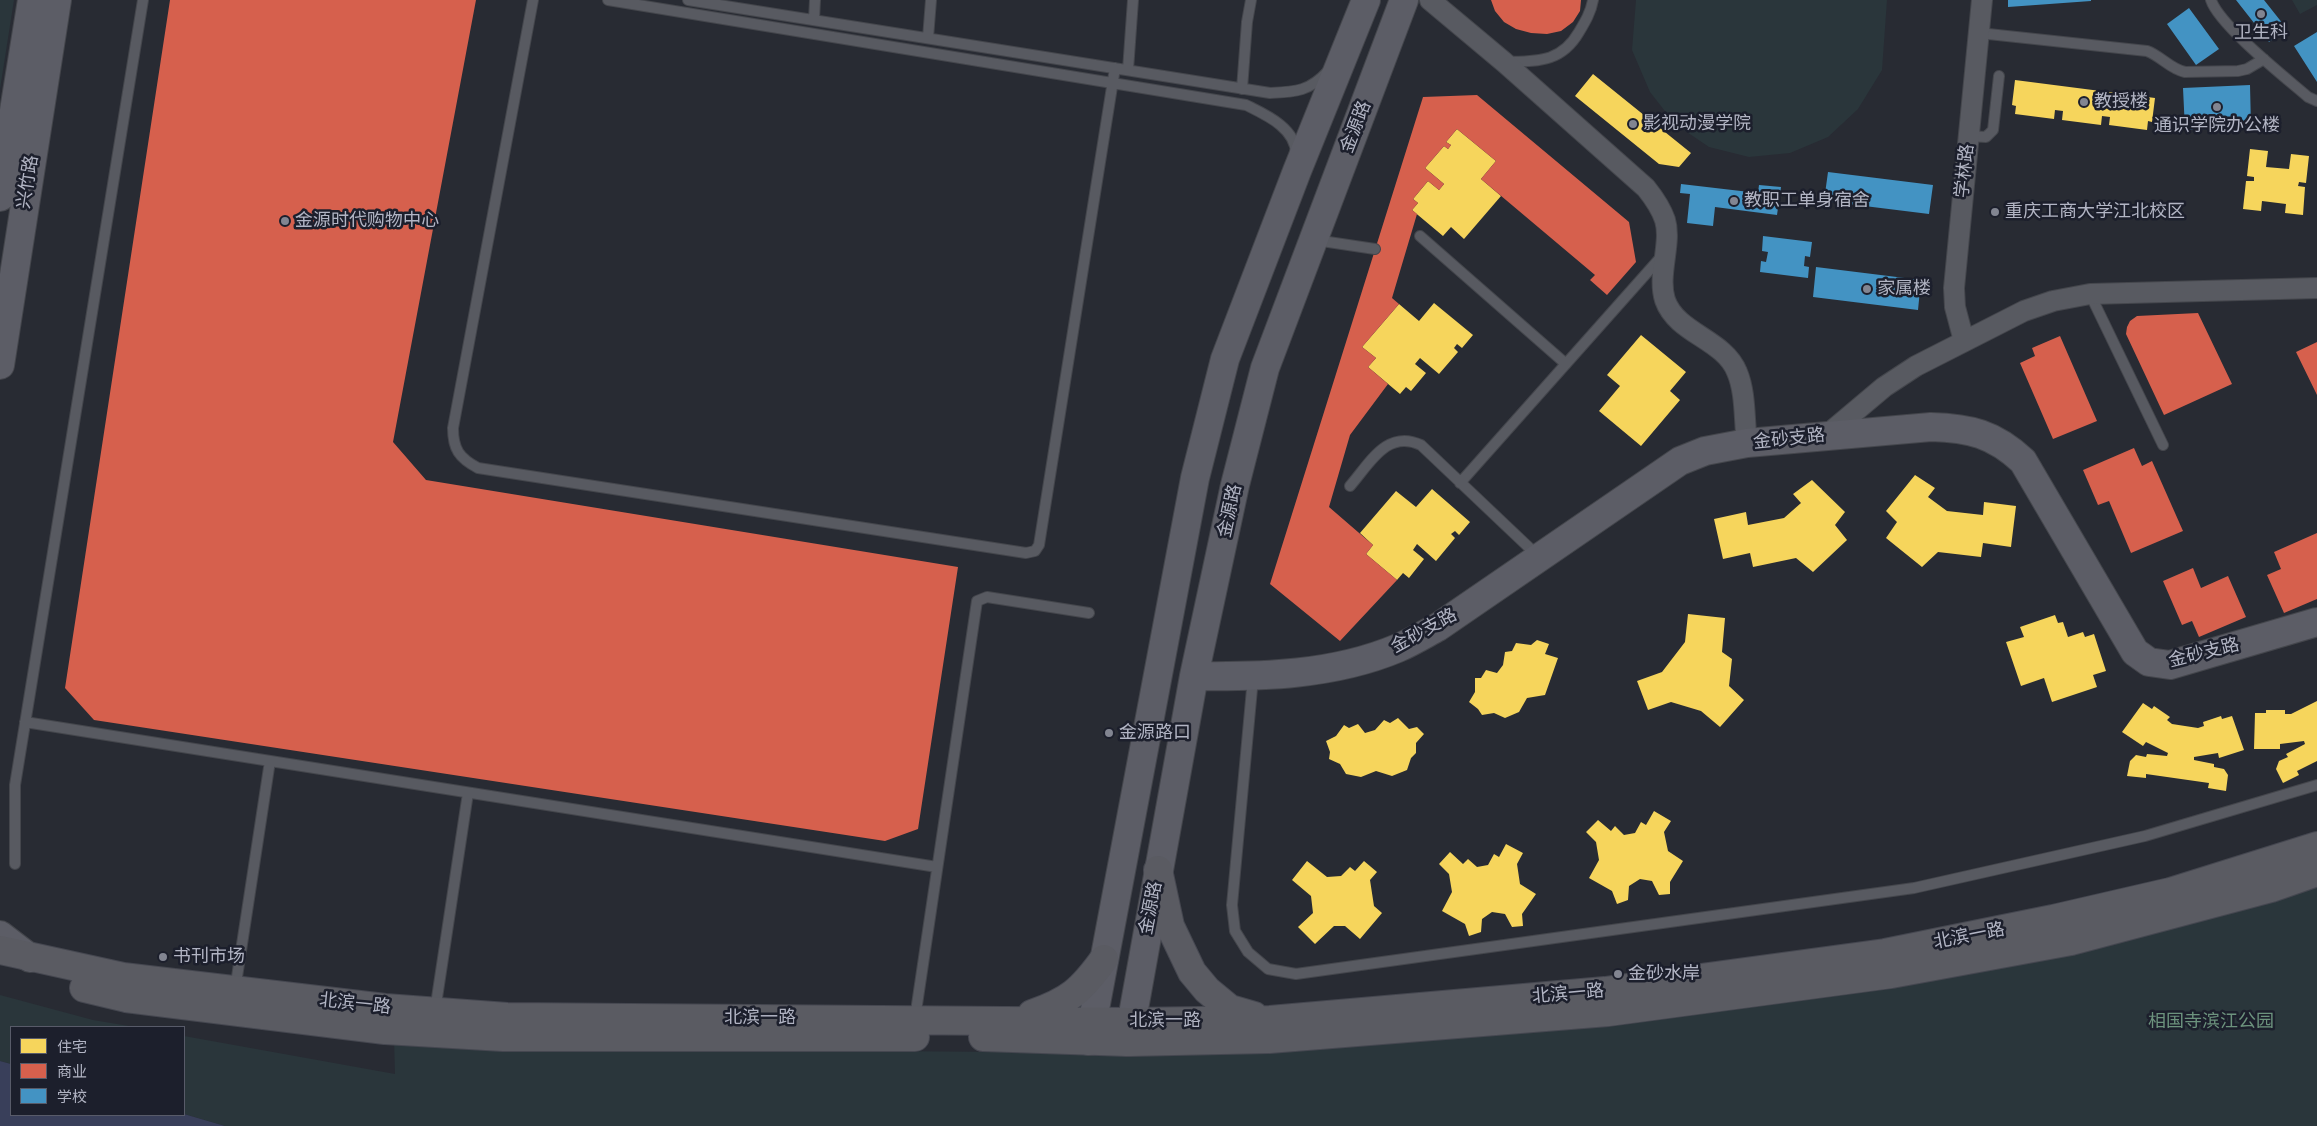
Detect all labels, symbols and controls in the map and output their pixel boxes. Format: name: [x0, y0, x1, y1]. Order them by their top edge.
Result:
marker: 卫生科: [2255, 8, 2267, 20]
place label: 卫生科: [2234, 22, 2288, 44]
place label: 教授楼: [2094, 91, 2148, 113]
marker: 教授楼: [2078, 96, 2090, 108]
street label: 金源路: [1336, 98, 1376, 156]
marker: 通识学院办公楼: [2211, 101, 2223, 113]
place label: 影视动漫学院: [1643, 113, 1751, 135]
place label: 通识学院办公楼: [2154, 115, 2280, 137]
marker: 影视动漫学院: [1627, 118, 1639, 130]
street label: 学林路: [1951, 143, 1979, 199]
street label: 兴竹路: [13, 154, 43, 210]
place label: 教职工单身宿舍: [1744, 190, 1870, 212]
marker: 教职工单身宿舍: [1728, 195, 1740, 207]
place label: 重庆工商大学江北校区: [2005, 201, 2185, 223]
marker: 重庆工商大学江北校区: [1989, 206, 2001, 218]
place label: 金源时代购物中心: [295, 210, 439, 232]
marker: 金源时代购物中心: [279, 215, 291, 227]
place label: 家属楼: [1877, 278, 1931, 300]
marker: 家属楼: [1861, 283, 1873, 295]
street label: 金砂支路: [1752, 424, 1826, 454]
street label: 金源路: [1214, 482, 1246, 540]
street label: 金砂支路: [1387, 604, 1461, 658]
street label: 金砂支路: [2166, 634, 2242, 672]
place label: 金源路口: [1119, 722, 1191, 744]
marker: 金源路口: [1103, 727, 1115, 739]
street label: 金源路: [1135, 879, 1167, 937]
street label: 北滨一路: [1932, 919, 2006, 953]
place label: 书刊市场: [173, 946, 245, 968]
marker: 书刊市场: [157, 951, 169, 963]
place label: 金砂水岸: [1628, 963, 1700, 985]
marker: 金砂水岸: [1612, 968, 1624, 980]
street label: 北滨一路: [1531, 980, 1605, 1008]
street label: 北滨一路: [318, 989, 392, 1019]
street label: 北滨一路: [724, 1007, 796, 1029]
street label: 北滨一路: [1129, 1010, 1201, 1032]
park label: 相国寺滨江公园: [2148, 1011, 2274, 1033]
legend: [10, 1026, 185, 1116]
text: 住宅: [57, 1037, 87, 1056]
text: 商业: [57, 1062, 87, 1081]
text: 学校: [57, 1087, 87, 1106]

